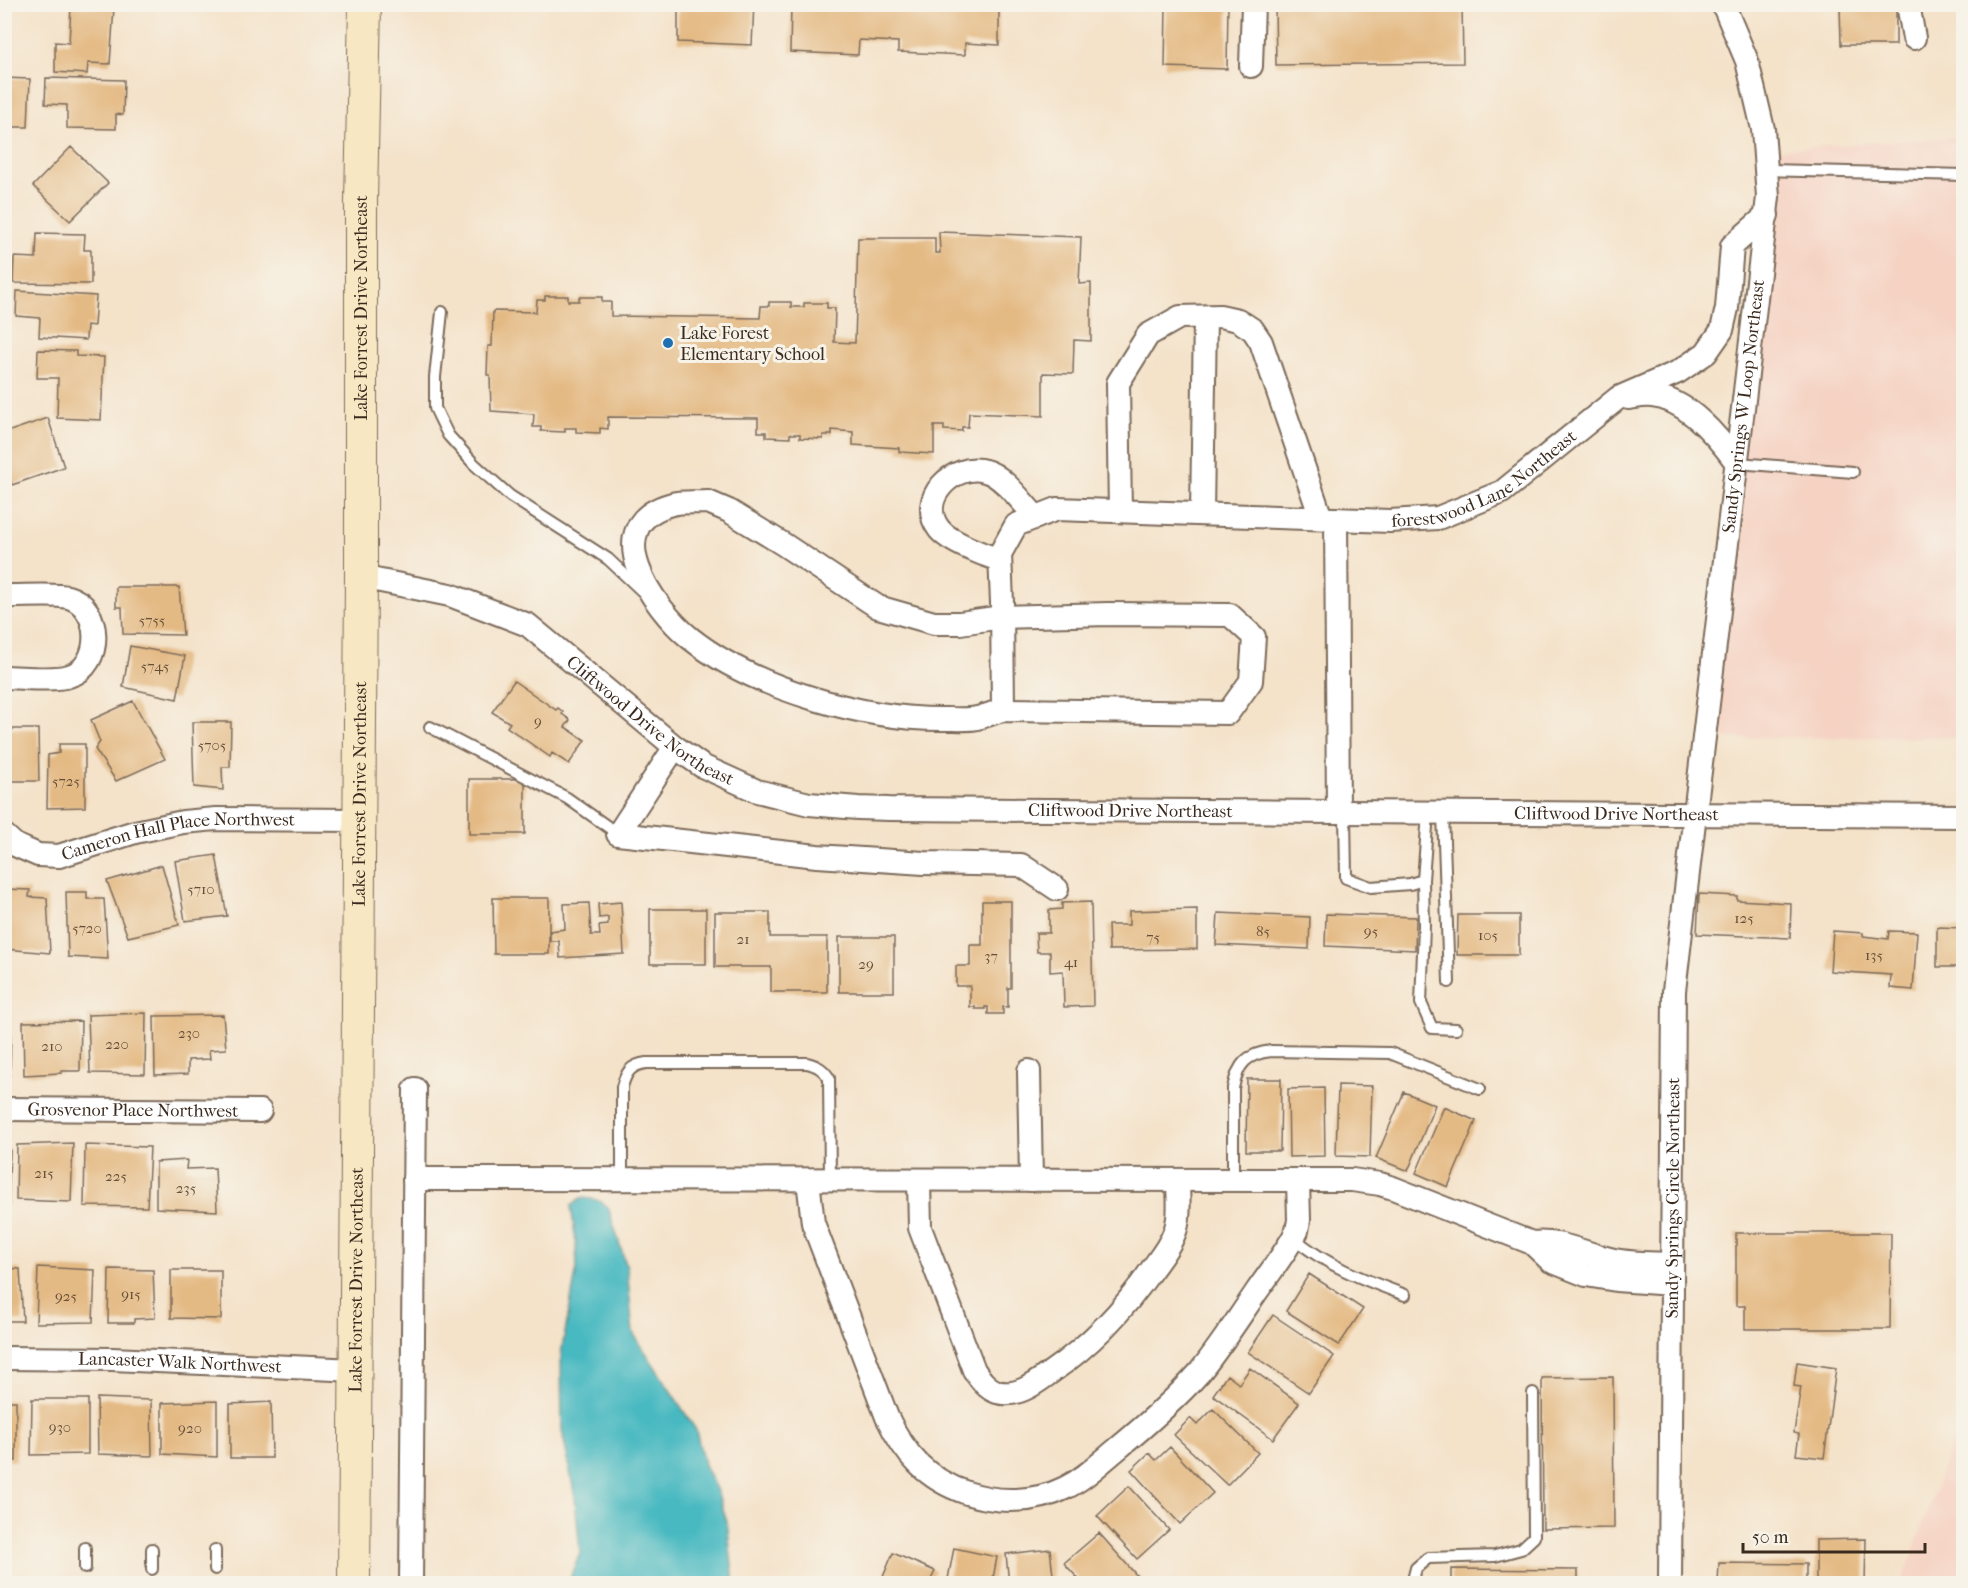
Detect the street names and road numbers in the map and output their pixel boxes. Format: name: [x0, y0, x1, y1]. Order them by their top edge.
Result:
street label: Lake Forrest Drive Northeast: [351, 195, 372, 421]
street label: Sandy Springs W Loop Northeast: [1718, 278, 1769, 534]
street label: forestwood Lane Northeast: [1391, 426, 1581, 532]
street label: Cliftwood Drive Northeast: [562, 651, 737, 790]
street label: Lake Forrest Drive Northeast: [349, 681, 371, 907]
street label: Cliftwood Drive Northeast: [1028, 800, 1233, 822]
street label: Cliftwood Drive Northeast: [1514, 803, 1719, 825]
street label: Cameron Hall Place Northwest: [59, 809, 296, 866]
street label: Sandy Springs Circle Northeast: [1662, 1077, 1684, 1319]
street label: Grosvenor Place Northwest: [28, 1099, 239, 1122]
street label: Lake Forrest Drive Northeast: [345, 1167, 368, 1393]
street label: Lancaster Walk Northwest: [78, 1349, 283, 1378]

